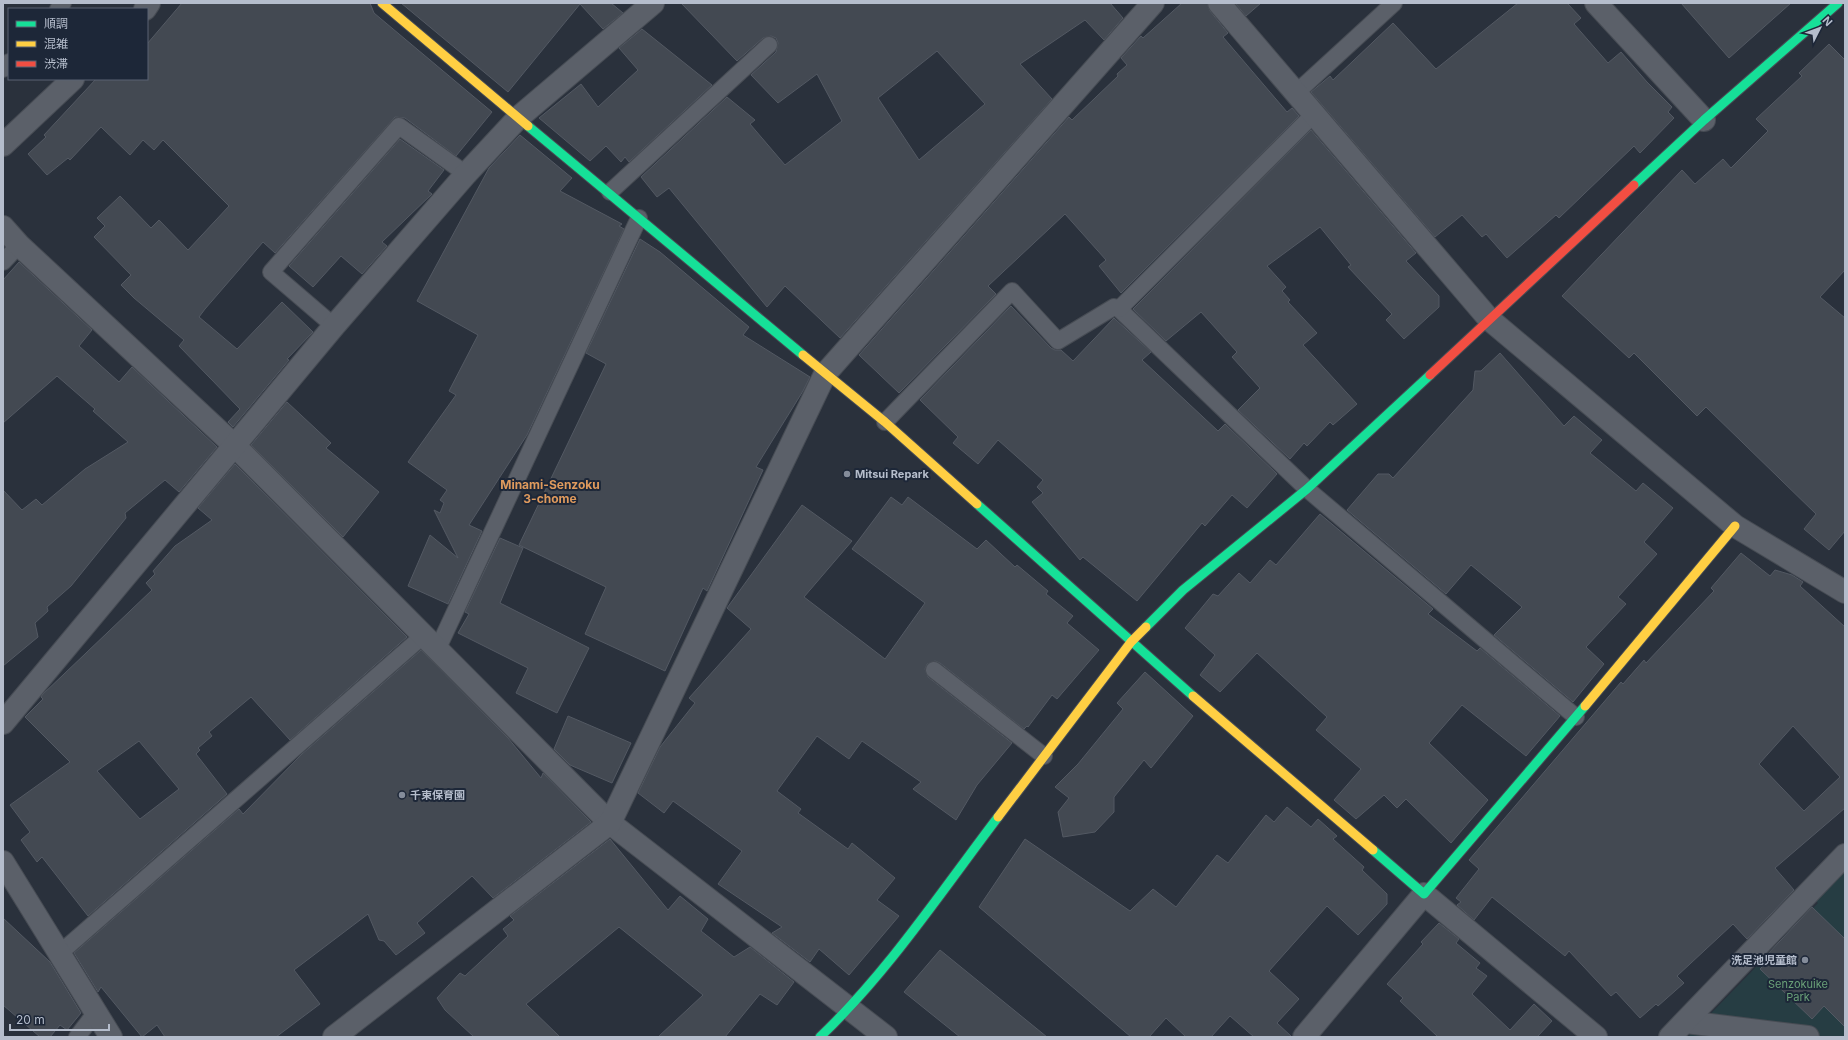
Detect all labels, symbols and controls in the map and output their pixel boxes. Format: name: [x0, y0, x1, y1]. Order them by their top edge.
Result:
legend: [8, 8, 148, 80]
north arrow: [1800, 8, 1840, 48]
text: N: [1819, 14, 1835, 29]
text: 順調: [44, 16, 68, 31]
text: 混雑: [44, 36, 68, 51]
text: 渋滞: [44, 56, 68, 71]
place label: Mitsui Repark: [855, 467, 929, 481]
marker: Mitsui Repark: [842, 469, 852, 479]
district label: Minami-Senzoku 3-chome: [500, 477, 600, 506]
place label: 千束保育園: [410, 788, 465, 802]
marker: 千束保育園: [397, 790, 407, 800]
place label: 洗足池児童館: [1731, 953, 1797, 967]
marker: 洗足池児童館: [1800, 955, 1810, 965]
park label: Senzokuike Park: [1768, 977, 1828, 1004]
scale bar: [10, 1006, 109, 1032]
text: 20 m: [16, 1012, 45, 1027]

